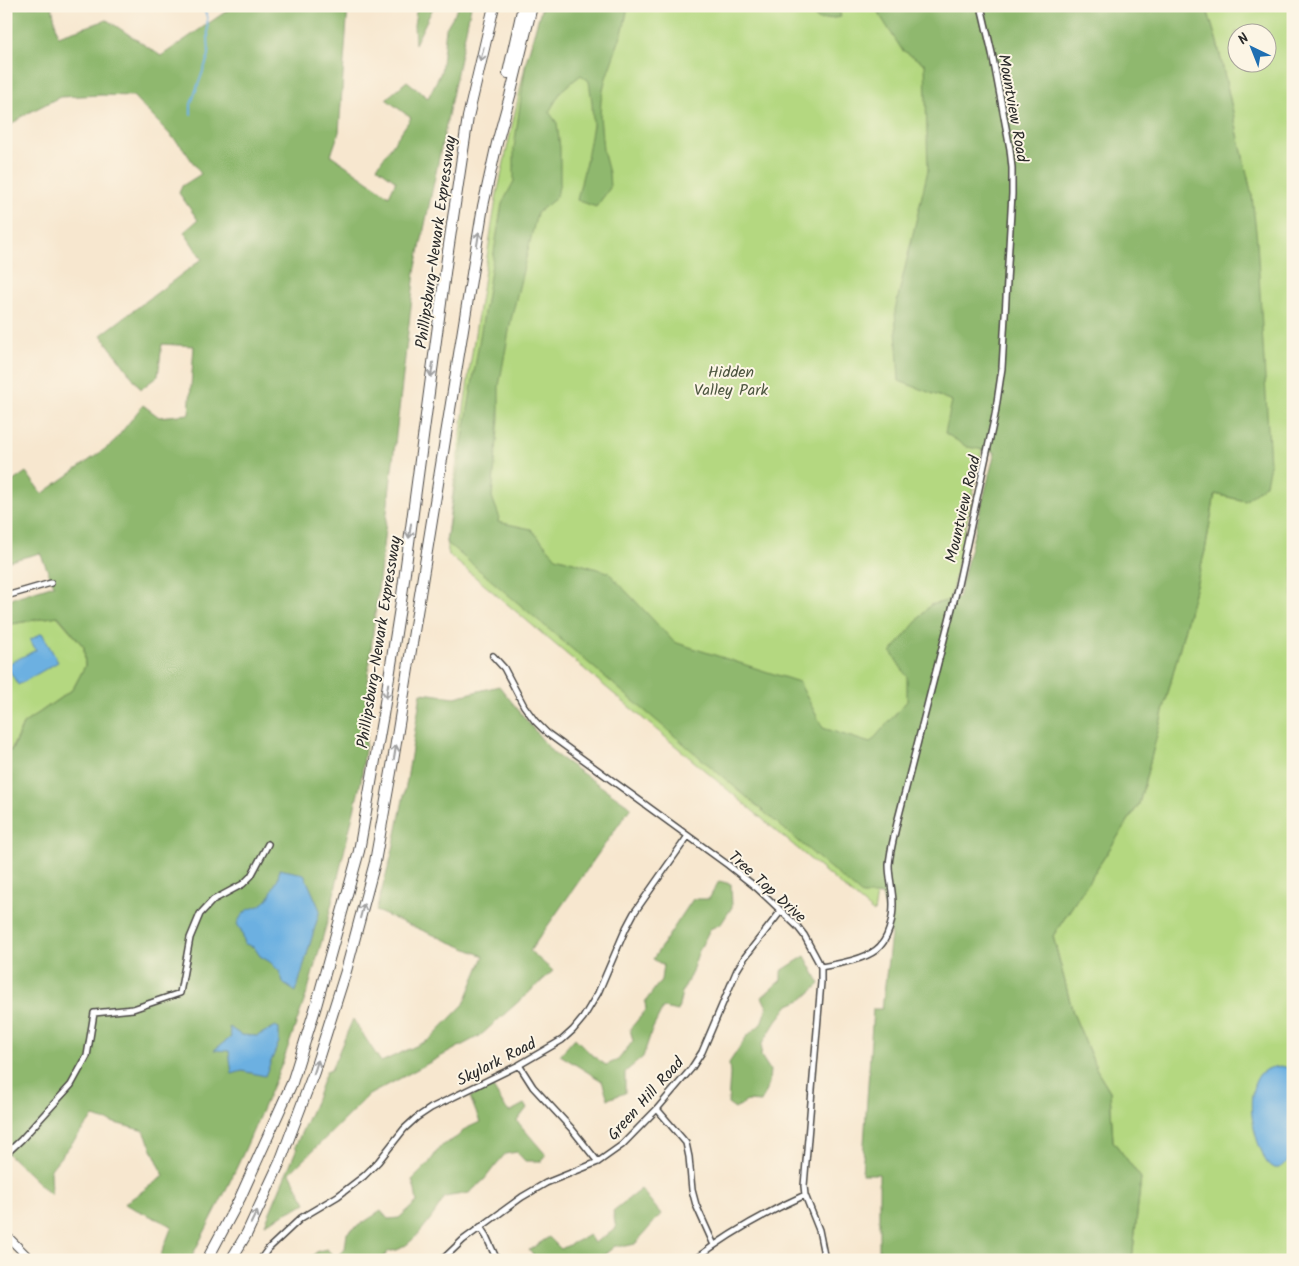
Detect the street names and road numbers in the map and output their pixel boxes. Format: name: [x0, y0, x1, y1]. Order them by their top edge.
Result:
street label: Mountview Road: [991, 52, 1035, 165]
street label: Phillipsburg-Newark Expressway: [409, 134, 464, 350]
street label: Mountview Road: [939, 452, 988, 565]
street label: Phillipsburg-Newark Expressway: [350, 534, 409, 750]
street label: Tree Top Drive: [722, 845, 812, 929]
street label: Skylark Road: [453, 1031, 542, 1093]
street label: Green Hill Road: [602, 1051, 691, 1146]

